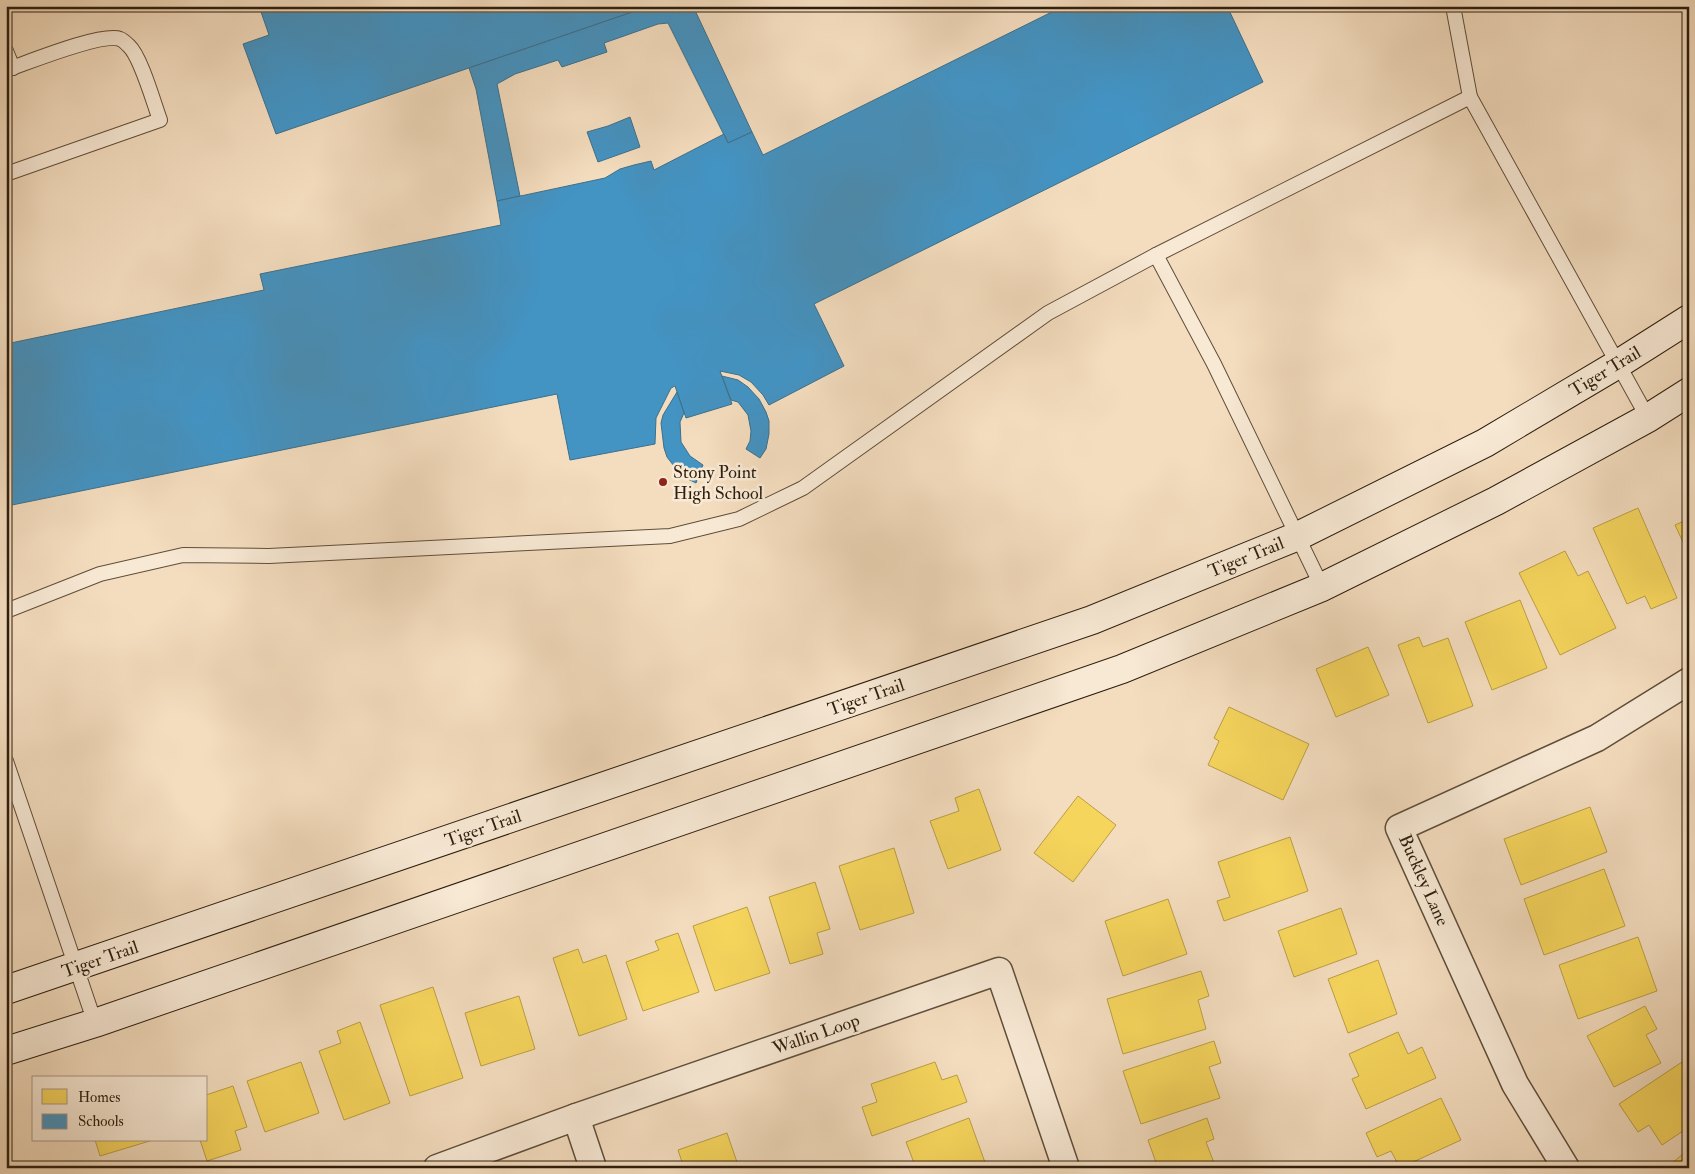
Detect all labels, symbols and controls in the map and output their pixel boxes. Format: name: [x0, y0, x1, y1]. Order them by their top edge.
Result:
street label: Tiger Trail: [1565, 341, 1646, 402]
place label: Stony Point High School: [673, 461, 764, 505]
marker: Stony Point High School: [657, 476, 669, 488]
street label: Tiger Trail: [1205, 532, 1288, 583]
street label: Tiger Trail: [825, 673, 908, 721]
street label: Tiger Trail: [442, 804, 525, 852]
street label: Buckley Lane: [1393, 831, 1454, 930]
street label: Tiger Trail: [59, 935, 142, 983]
street label: Wallin Loop: [769, 1009, 863, 1060]
legend: [32, 1076, 208, 1142]
text: Homes: [78, 1088, 120, 1107]
text: Schools: [78, 1112, 124, 1131]

